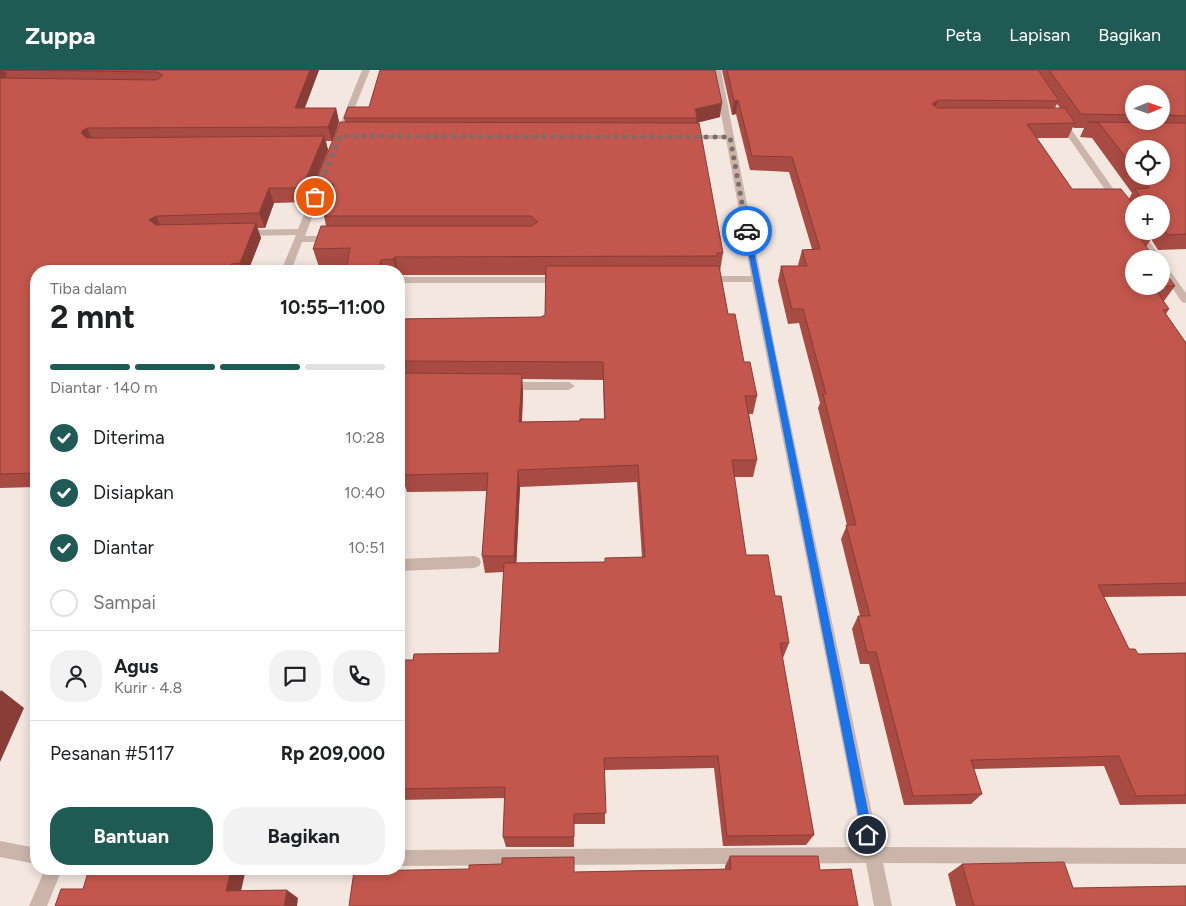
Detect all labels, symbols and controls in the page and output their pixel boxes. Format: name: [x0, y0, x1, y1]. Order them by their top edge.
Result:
text: Zuppa: [25, 21, 95, 50]
text: Peta: [945, 24, 981, 46]
text: Lapisan: [1009, 24, 1070, 46]
text: Bagikan: [1098, 24, 1161, 46]
north arrow: [1125, 85, 1170, 130]
map controls: [1125, 85, 1170, 295]
button: locate: [1125, 140, 1170, 185]
pin: [294, 176, 336, 218]
icon: bag: [301, 183, 329, 211]
button: +: [1125, 195, 1170, 240]
courier: [722, 206, 772, 256]
icon: car: [733, 217, 761, 245]
button: −: [1125, 250, 1170, 295]
text: Tiba dalam: [50, 279, 127, 298]
text: 10:55–11:00: [280, 296, 385, 319]
text: 2 mnt: [50, 298, 135, 336]
text: Diantar · 140 m: [50, 378, 158, 397]
icon: check: [50, 424, 78, 452]
text: Diterima: [93, 426, 165, 449]
text: 10:28: [345, 428, 385, 447]
icon: check: [50, 479, 78, 507]
text: Disiapkan: [93, 481, 174, 504]
text: 10:40: [344, 483, 385, 502]
icon: check: [50, 534, 78, 562]
text: Diantar: [93, 536, 154, 559]
text: 10:51: [348, 538, 385, 557]
text: Sampai: [93, 591, 156, 614]
button: person: [50, 650, 102, 702]
button: chat: [269, 650, 321, 702]
button: phone: [333, 650, 385, 702]
text: Agus: [114, 655, 158, 678]
text: Kurir · 4.8: [114, 678, 182, 697]
text: Pesanan #5117: [50, 742, 174, 765]
text: Rp 209,000: [281, 742, 385, 765]
button: Bantuan: [50, 807, 213, 865]
button: Bagikan: [223, 807, 385, 865]
pin: [846, 814, 888, 856]
icon: home: [853, 821, 881, 849]

